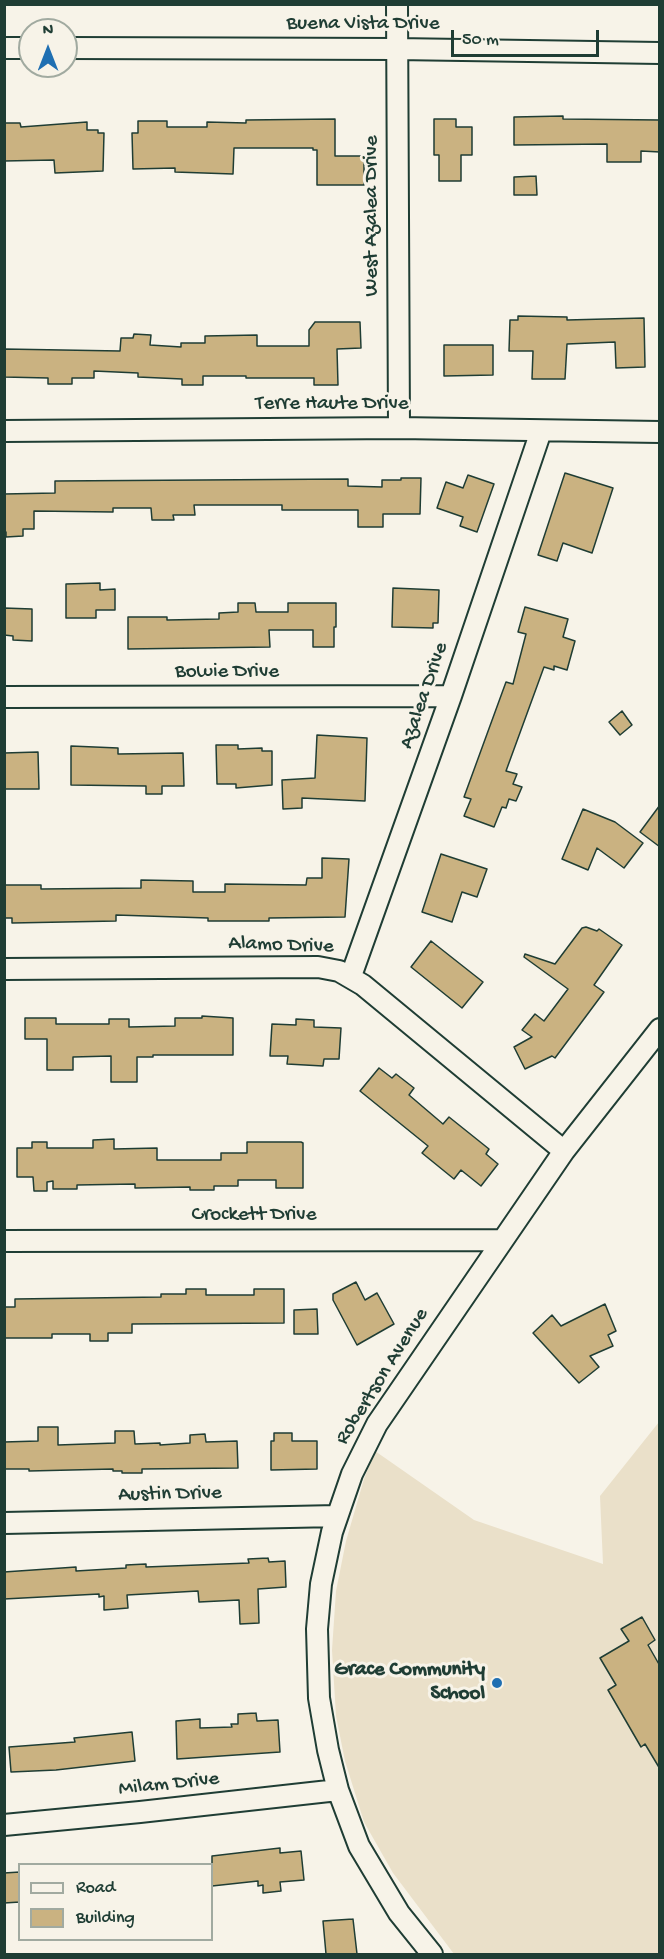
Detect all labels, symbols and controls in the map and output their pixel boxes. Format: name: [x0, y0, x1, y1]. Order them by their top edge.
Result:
street label: Buena Vista Drive: [287, 12, 439, 38]
north arrow: [18, 18, 78, 78]
scale bar: [454, 18, 602, 56]
text: N: [43, 22, 53, 41]
text: 50 m: [462, 30, 499, 51]
street label: West Azalea Drive: [360, 135, 386, 297]
street label: Terre Haute Drive: [255, 392, 409, 418]
street label: Azalea Drive: [395, 639, 455, 753]
street label: Bowie Drive: [175, 660, 279, 686]
street label: Alamo Drive: [228, 932, 334, 960]
street label: Crockett Drive: [192, 1203, 316, 1229]
street label: Robertson Avenue: [331, 1304, 435, 1450]
street label: Austin Drive: [118, 1481, 222, 1509]
place label: Grace Community School: [334, 1658, 485, 1708]
marker: Grace Community School: [490, 1676, 504, 1690]
street label: Milam Drive: [117, 1767, 221, 1803]
legend: [18, 1863, 213, 1941]
text: Road: [76, 1878, 115, 1899]
text: Building: [76, 1908, 135, 1929]

